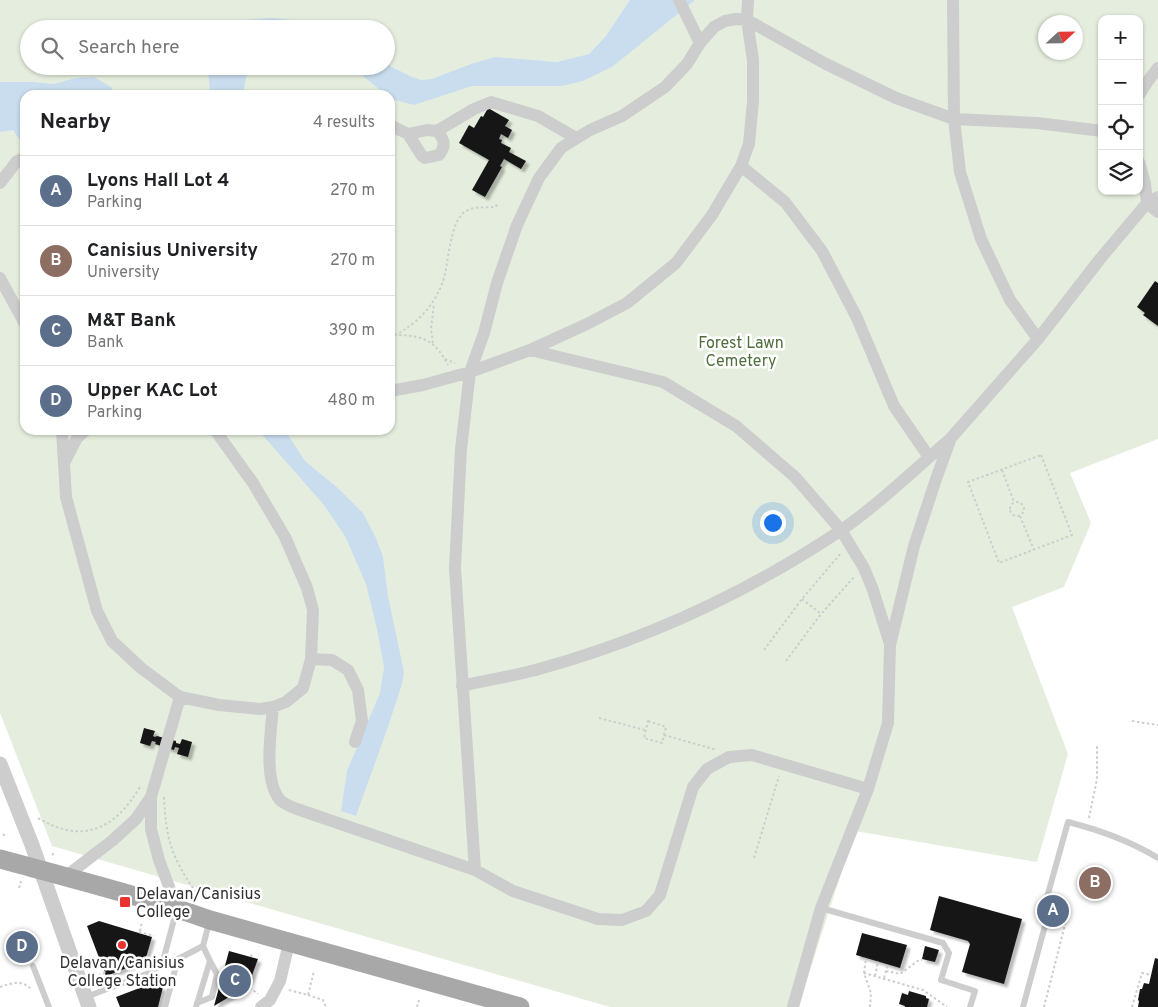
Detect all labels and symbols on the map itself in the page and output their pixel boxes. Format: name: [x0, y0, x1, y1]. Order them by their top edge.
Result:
north arrow: [1038, 15, 1083, 60]
park label: Forest Lawn Cemetery: [698, 334, 784, 372]
your location: [760, 510, 786, 536]
pin: B: [1079, 864, 1111, 902]
place label: Delavan/Canisius College: [136, 885, 261, 923]
pin: A: [1037, 892, 1069, 930]
marker: Delavan/Canisius College: [118, 895, 132, 909]
pin: D: [6, 928, 38, 966]
marker: Delavan/Canisius College Station: [116, 939, 128, 951]
place label: Delavan/Canisius College Station: [59, 954, 185, 992]
pin: C: [219, 962, 251, 1000]

